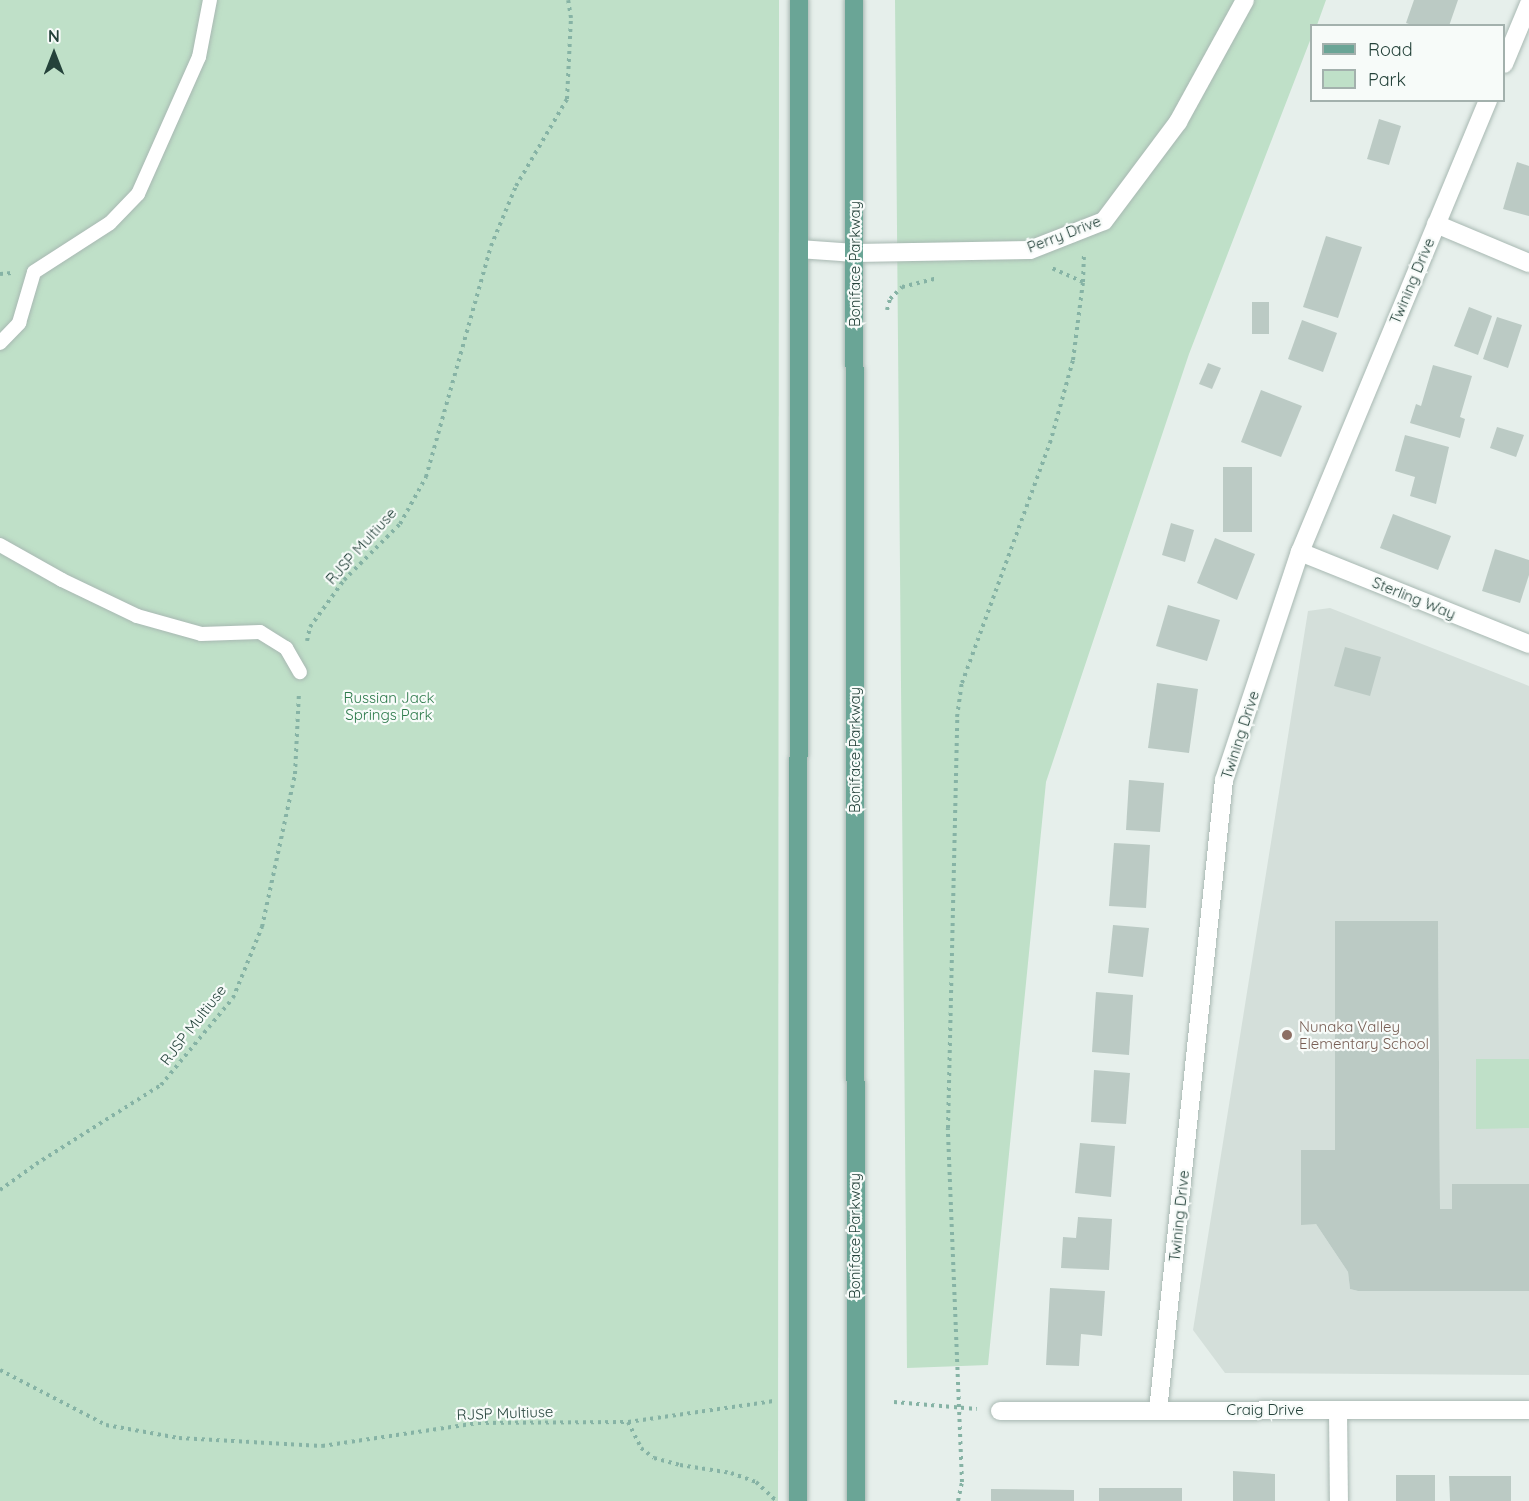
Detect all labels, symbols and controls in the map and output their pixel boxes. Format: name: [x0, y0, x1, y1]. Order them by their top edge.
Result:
north arrow: [24, 24, 84, 84]
legend: [1310, 24, 1505, 102]
text: N: [48, 26, 60, 46]
text: Road: [1368, 38, 1413, 61]
text: Park: [1368, 68, 1406, 91]
street label: Boniface Parkway: [846, 201, 864, 327]
street label: Perry Drive: [1025, 212, 1103, 256]
street label: Twining Drive: [1386, 235, 1438, 327]
street label: RJSP Multiuse: [322, 504, 400, 588]
street label: Sterling Way: [1370, 573, 1458, 623]
street label: Boniface Parkway: [846, 687, 864, 813]
park label: Russian Jack Springs Park: [343, 688, 435, 723]
street label: Twining Drive: [1217, 689, 1263, 781]
street label: RJSP Multiuse: [156, 981, 230, 1069]
place label: Nunaka Valley Elementary School: [1299, 1017, 1429, 1052]
marker: Nunaka Valley Elementary School: [1280, 1028, 1294, 1042]
street label: Twining Drive: [1165, 1169, 1193, 1263]
street label: Boniface Parkway: [846, 1173, 864, 1299]
street label: Craig Drive: [1226, 1401, 1304, 1419]
street label: RJSP Multiuse: [456, 1402, 554, 1424]

